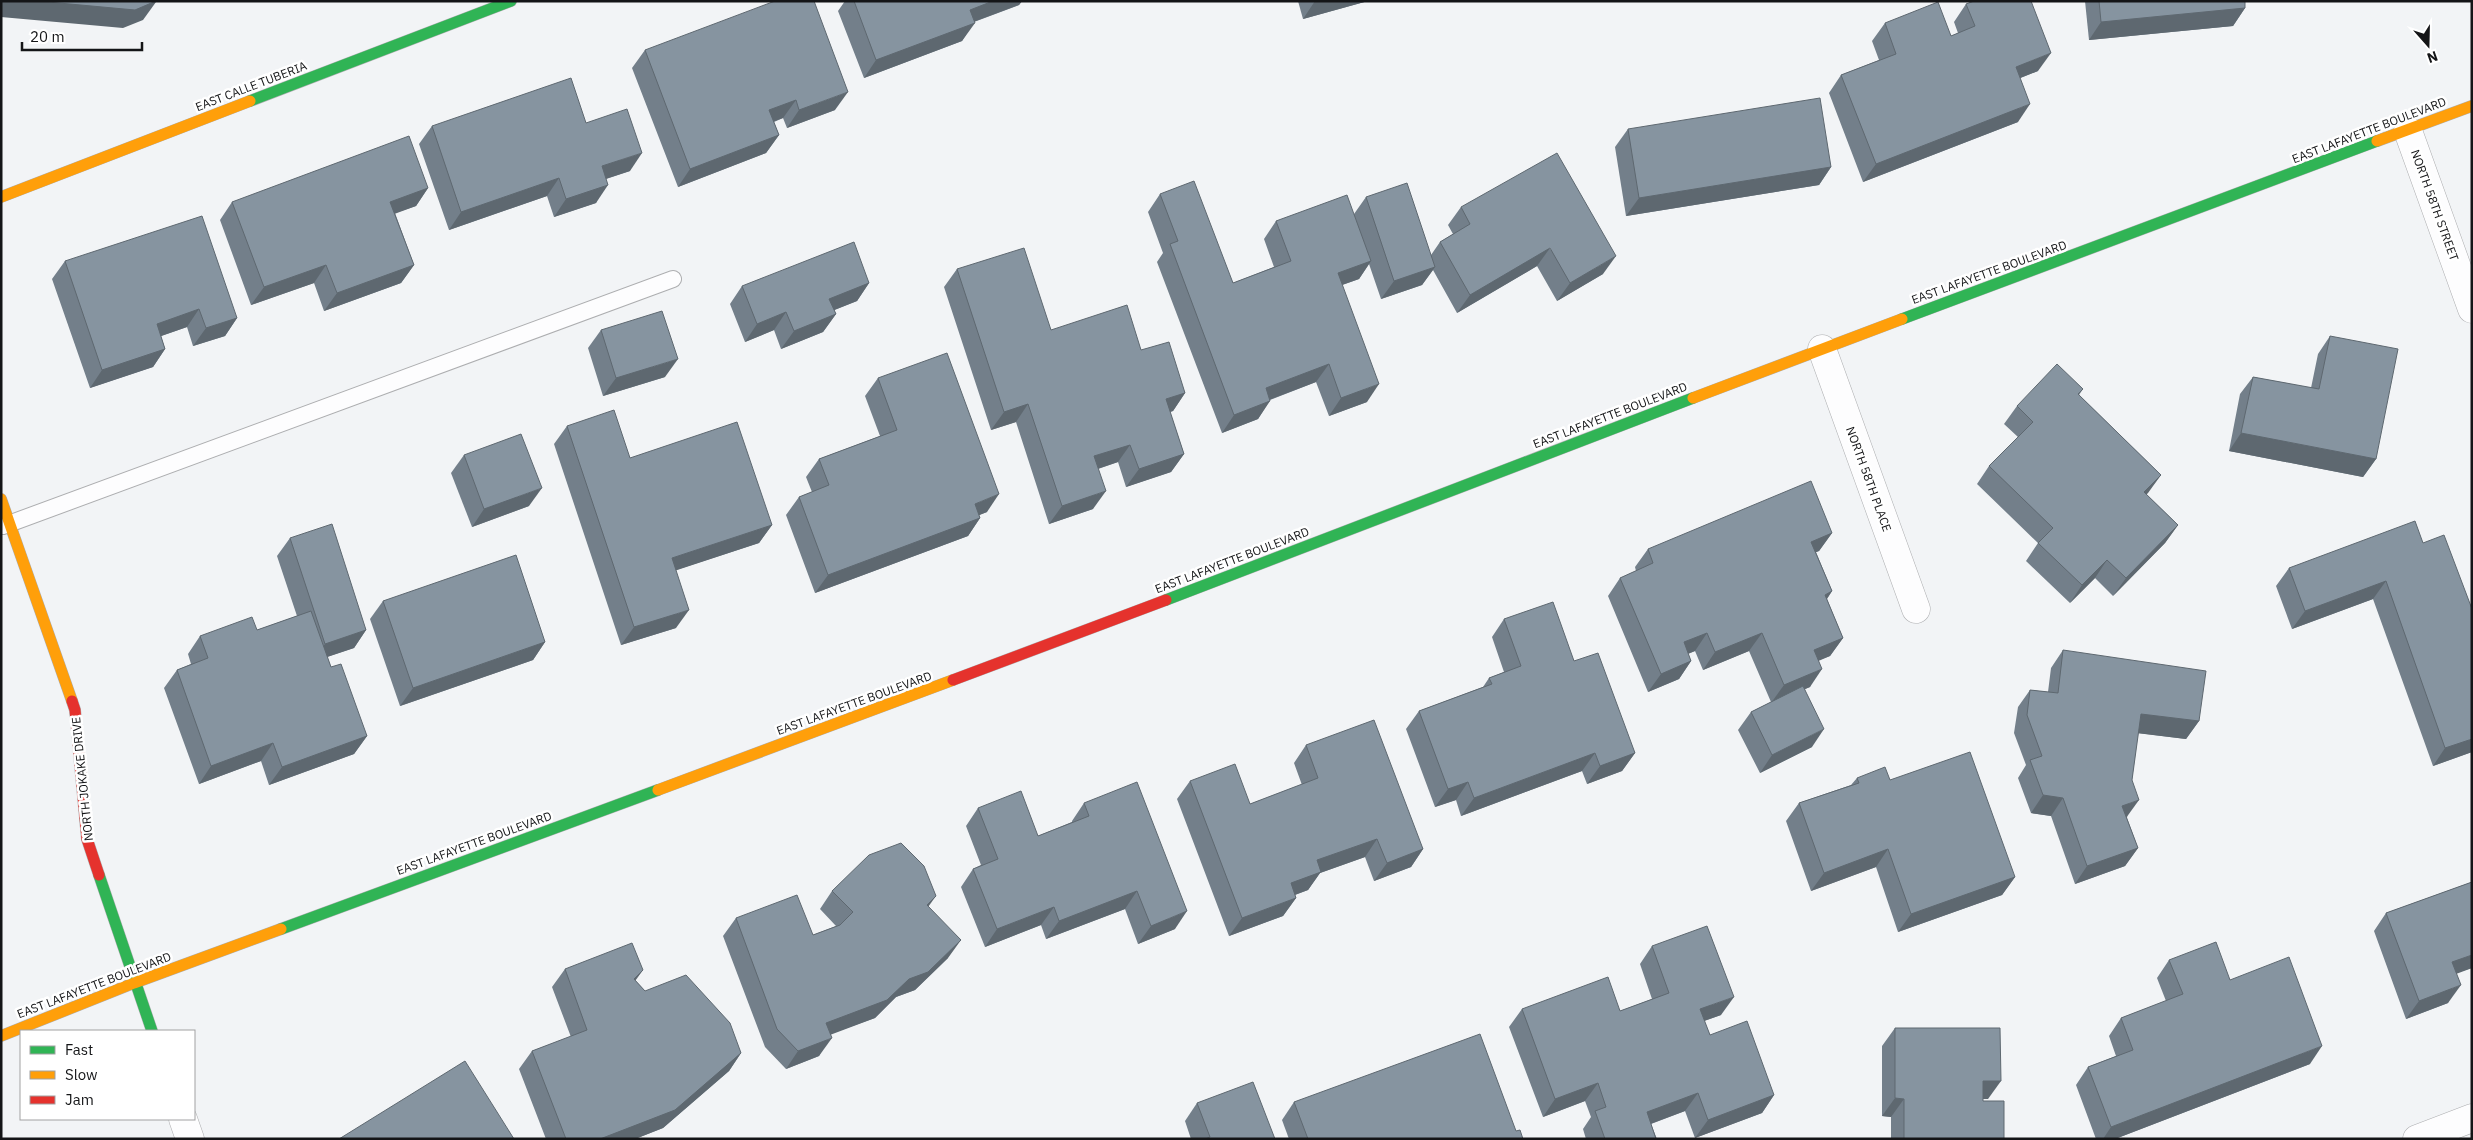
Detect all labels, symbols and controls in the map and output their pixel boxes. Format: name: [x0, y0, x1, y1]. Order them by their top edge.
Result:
scale bar: [22, 20, 142, 52]
north arrow: [2403, 20, 2453, 70]
text: 20 m: [30, 27, 65, 46]
text: N: [2425, 47, 2440, 67]
street label: EAST CALLE TUBERIA: [193, 58, 309, 114]
street label: EAST LAFAYETTE BOULEVARD: [2290, 94, 2448, 166]
street label: NORTH 58TH STREET: [2408, 147, 2462, 263]
street label: EAST LAFAYETTE BOULEVARD: [1909, 237, 2069, 307]
street label: EAST LAFAYETTE BOULEVARD: [1531, 379, 1689, 451]
street label: NORTH 58TH PLACE: [1843, 424, 1895, 534]
street label: EAST LAFAYETTE BOULEVARD: [1153, 524, 1311, 596]
street label: EAST LAFAYETTE BOULEVARD: [774, 668, 934, 738]
street label: NORTH JOKAKE DRIVE: [68, 716, 96, 842]
street label: EAST LAFAYETTE BOULEVARD: [394, 808, 554, 878]
street label: EAST LAFAYETTE BOULEVARD: [15, 949, 173, 1021]
legend: [20, 1030, 195, 1120]
text: Fast: [65, 1040, 93, 1059]
text: Slow: [65, 1065, 98, 1084]
text: Jam: [65, 1090, 94, 1109]

